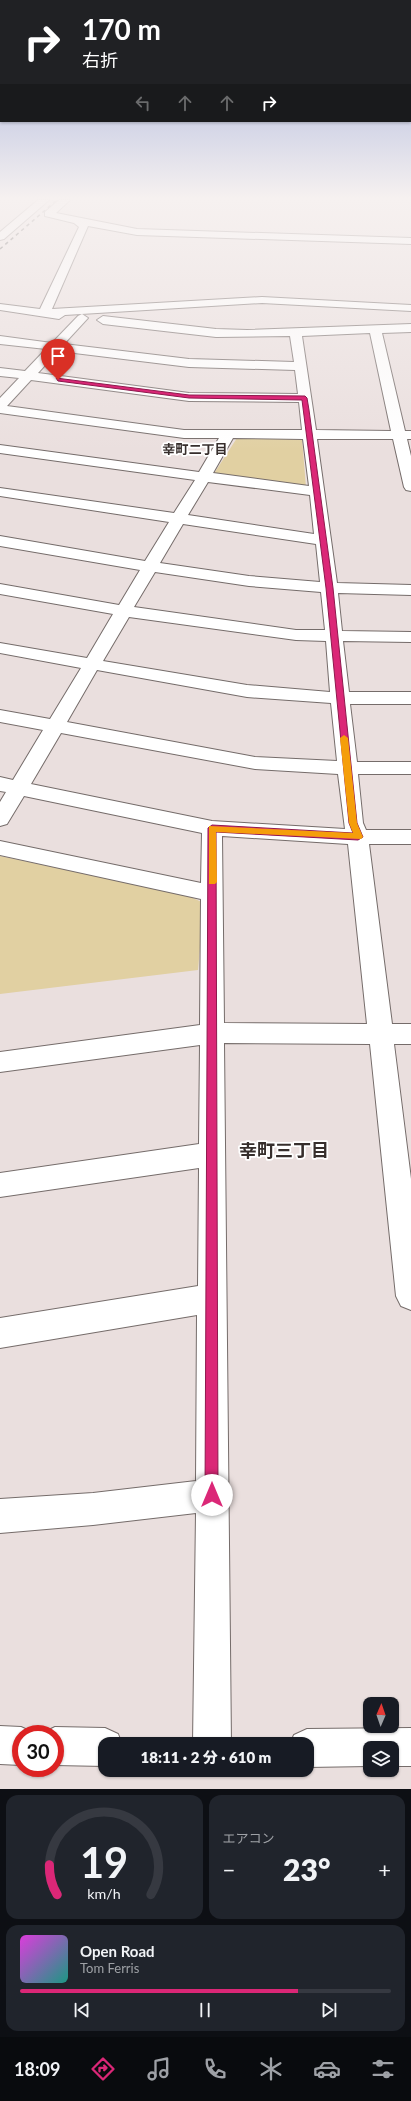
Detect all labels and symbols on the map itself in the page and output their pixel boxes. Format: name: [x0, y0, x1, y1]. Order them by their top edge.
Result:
pin: [41, 339, 75, 380]
district label: 幸町二丁目: [162, 441, 228, 457]
district label: 幸町三丁目: [239, 1139, 329, 1161]
position arrow: [191, 1474, 233, 1516]
north arrow: [363, 1697, 399, 1733]
speed limit sign: 30: [12, 1725, 64, 1777]

